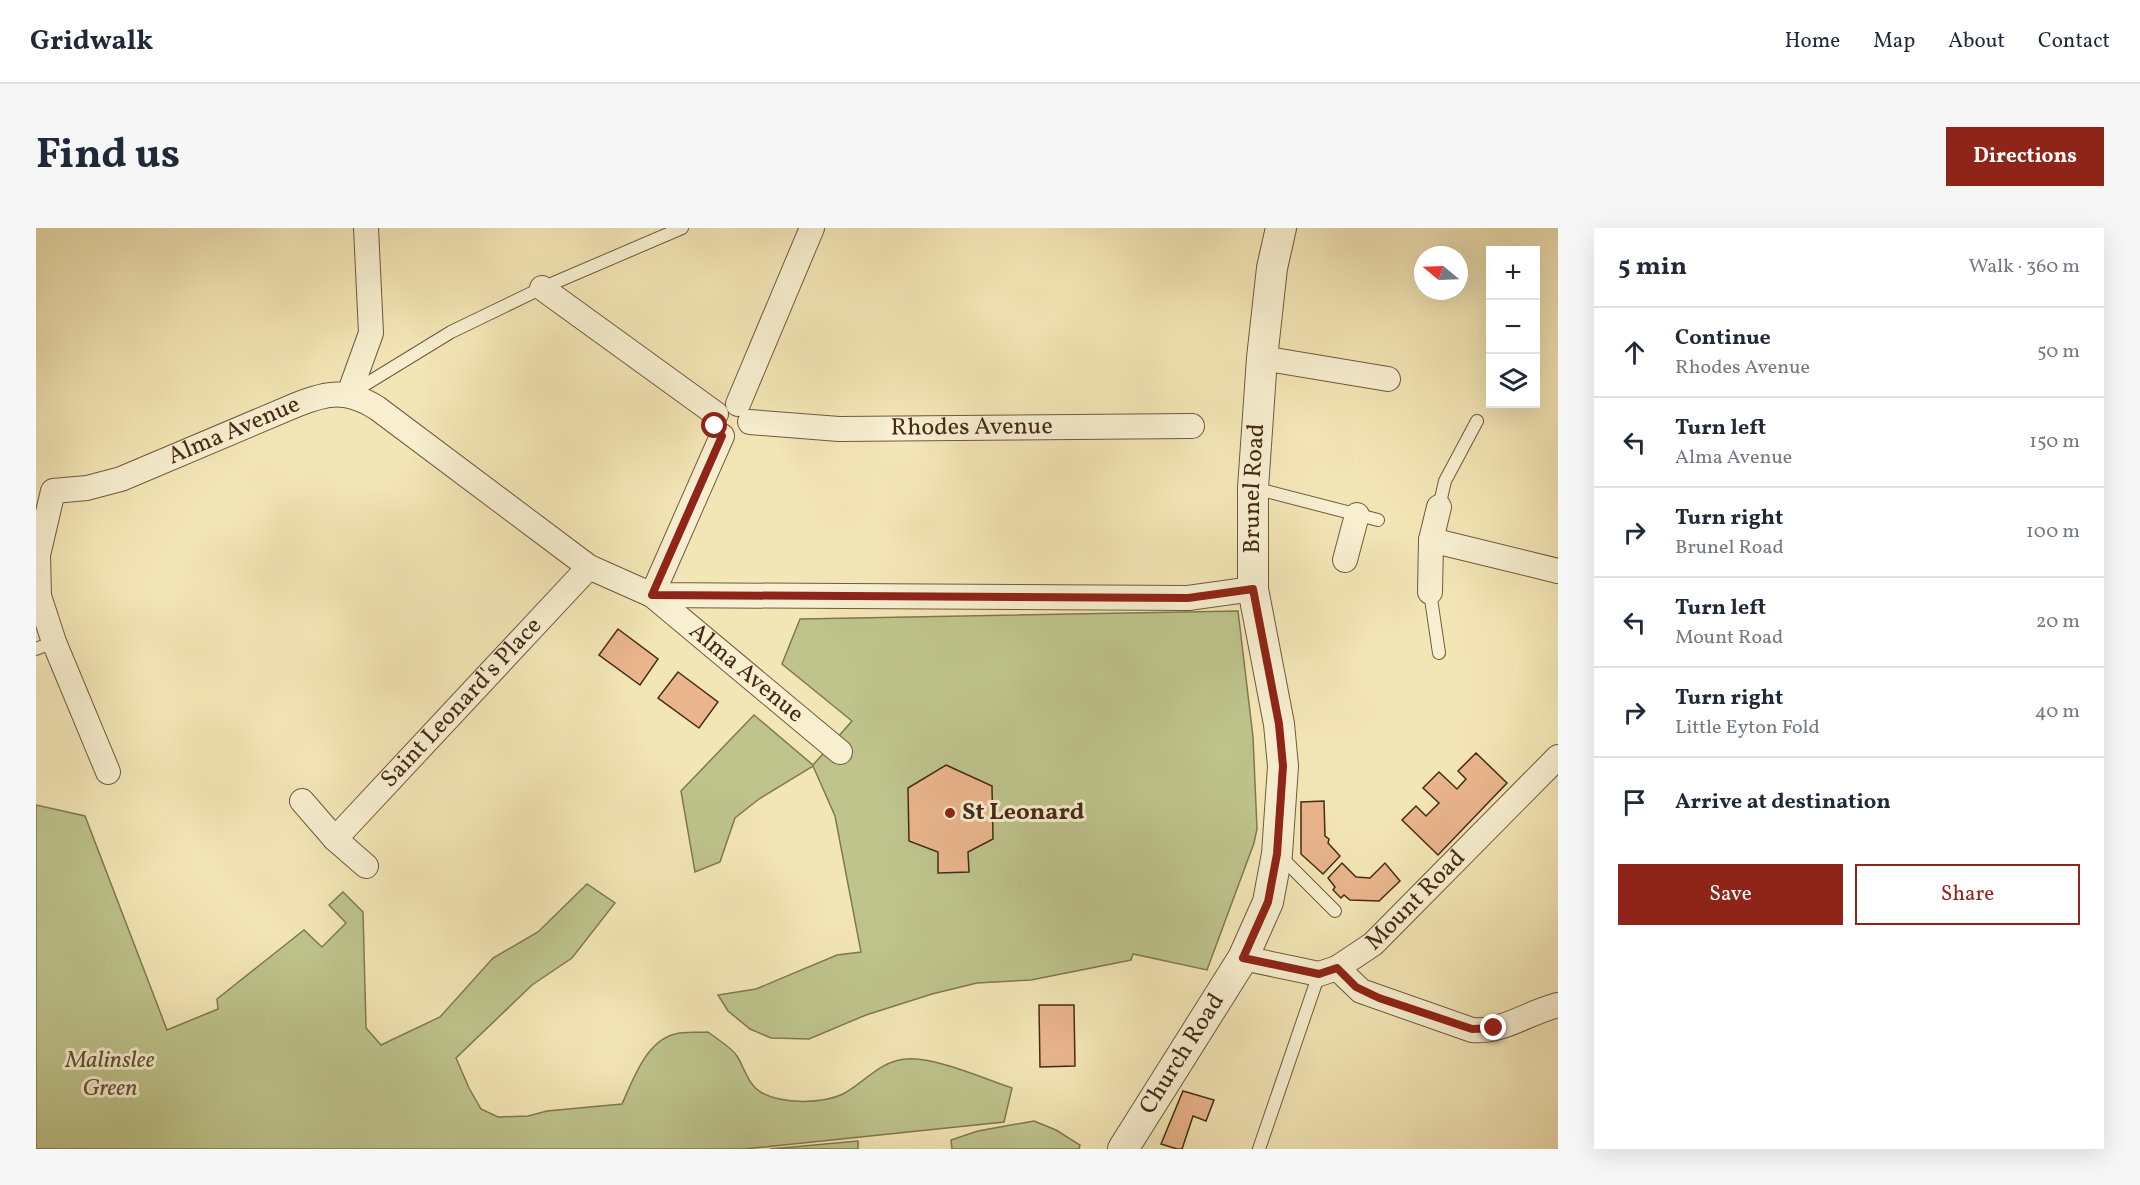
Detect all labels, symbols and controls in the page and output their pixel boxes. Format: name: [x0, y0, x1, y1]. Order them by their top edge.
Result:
text: Gridwalk: [30, 22, 153, 61]
text: Home: [1785, 27, 1840, 56]
text: Map: [1873, 27, 1915, 56]
text: About: [1948, 27, 2005, 56]
text: Contact: [2038, 27, 2110, 56]
text: Find us: [36, 127, 180, 186]
button: Directions: [1946, 127, 2104, 186]
north arrow: [1414, 246, 1468, 300]
map controls: [1486, 246, 1540, 408]
button: +: [1486, 246, 1540, 300]
text: 5 min: [1618, 249, 1687, 285]
text: Walk · 360 m: [1968, 253, 2080, 281]
button: −: [1486, 300, 1540, 354]
text: Continue: [1675, 323, 1771, 354]
icon: ahead: [1618, 336, 1651, 369]
text: 50 m: [2037, 338, 2080, 366]
button: layers: [1486, 354, 1540, 408]
text: Rhodes Avenue: [1675, 354, 1810, 382]
street label: Alma Avenue: [163, 388, 306, 474]
street label: Rhodes Avenue: [891, 410, 1053, 446]
route start: [701, 412, 727, 438]
text: Turn left: [1675, 413, 1766, 444]
street label: Brunel Road: [1236, 422, 1274, 554]
icon: left: [1618, 426, 1651, 459]
text: 150 m: [2029, 428, 2080, 456]
text: Alma Avenue: [1675, 444, 1792, 472]
text: Turn right: [1675, 503, 1783, 534]
icon: right: [1618, 516, 1651, 549]
text: 100 m: [2026, 518, 2080, 546]
text: Brunel Road: [1675, 534, 1784, 562]
text: Turn left: [1675, 593, 1766, 624]
icon: left: [1618, 606, 1651, 639]
text: 20 m: [2036, 608, 2080, 636]
street label: Saint Leonard's Place: [374, 610, 550, 796]
street label: Alma Avenue: [681, 615, 811, 732]
text: Mount Road: [1675, 624, 1783, 652]
text: Turn right: [1675, 683, 1783, 714]
icon: right: [1618, 696, 1651, 729]
text: 40 m: [2035, 698, 2080, 726]
text: Little Eyton Fold: [1675, 714, 1820, 742]
icon: arrive: [1618, 786, 1651, 819]
text: Arrive at destination: [1675, 787, 1891, 818]
place label: St Leonard: [962, 796, 1085, 830]
marker: St Leonard: [943, 806, 957, 820]
street label: Mount Road: [1358, 842, 1474, 959]
button: Save: [1618, 864, 1843, 925]
button: Share: [1855, 864, 2080, 925]
street label: Church Road: [1132, 987, 1233, 1121]
route end: [1480, 1014, 1506, 1040]
park label: Malinslee Green: [65, 1044, 155, 1106]

